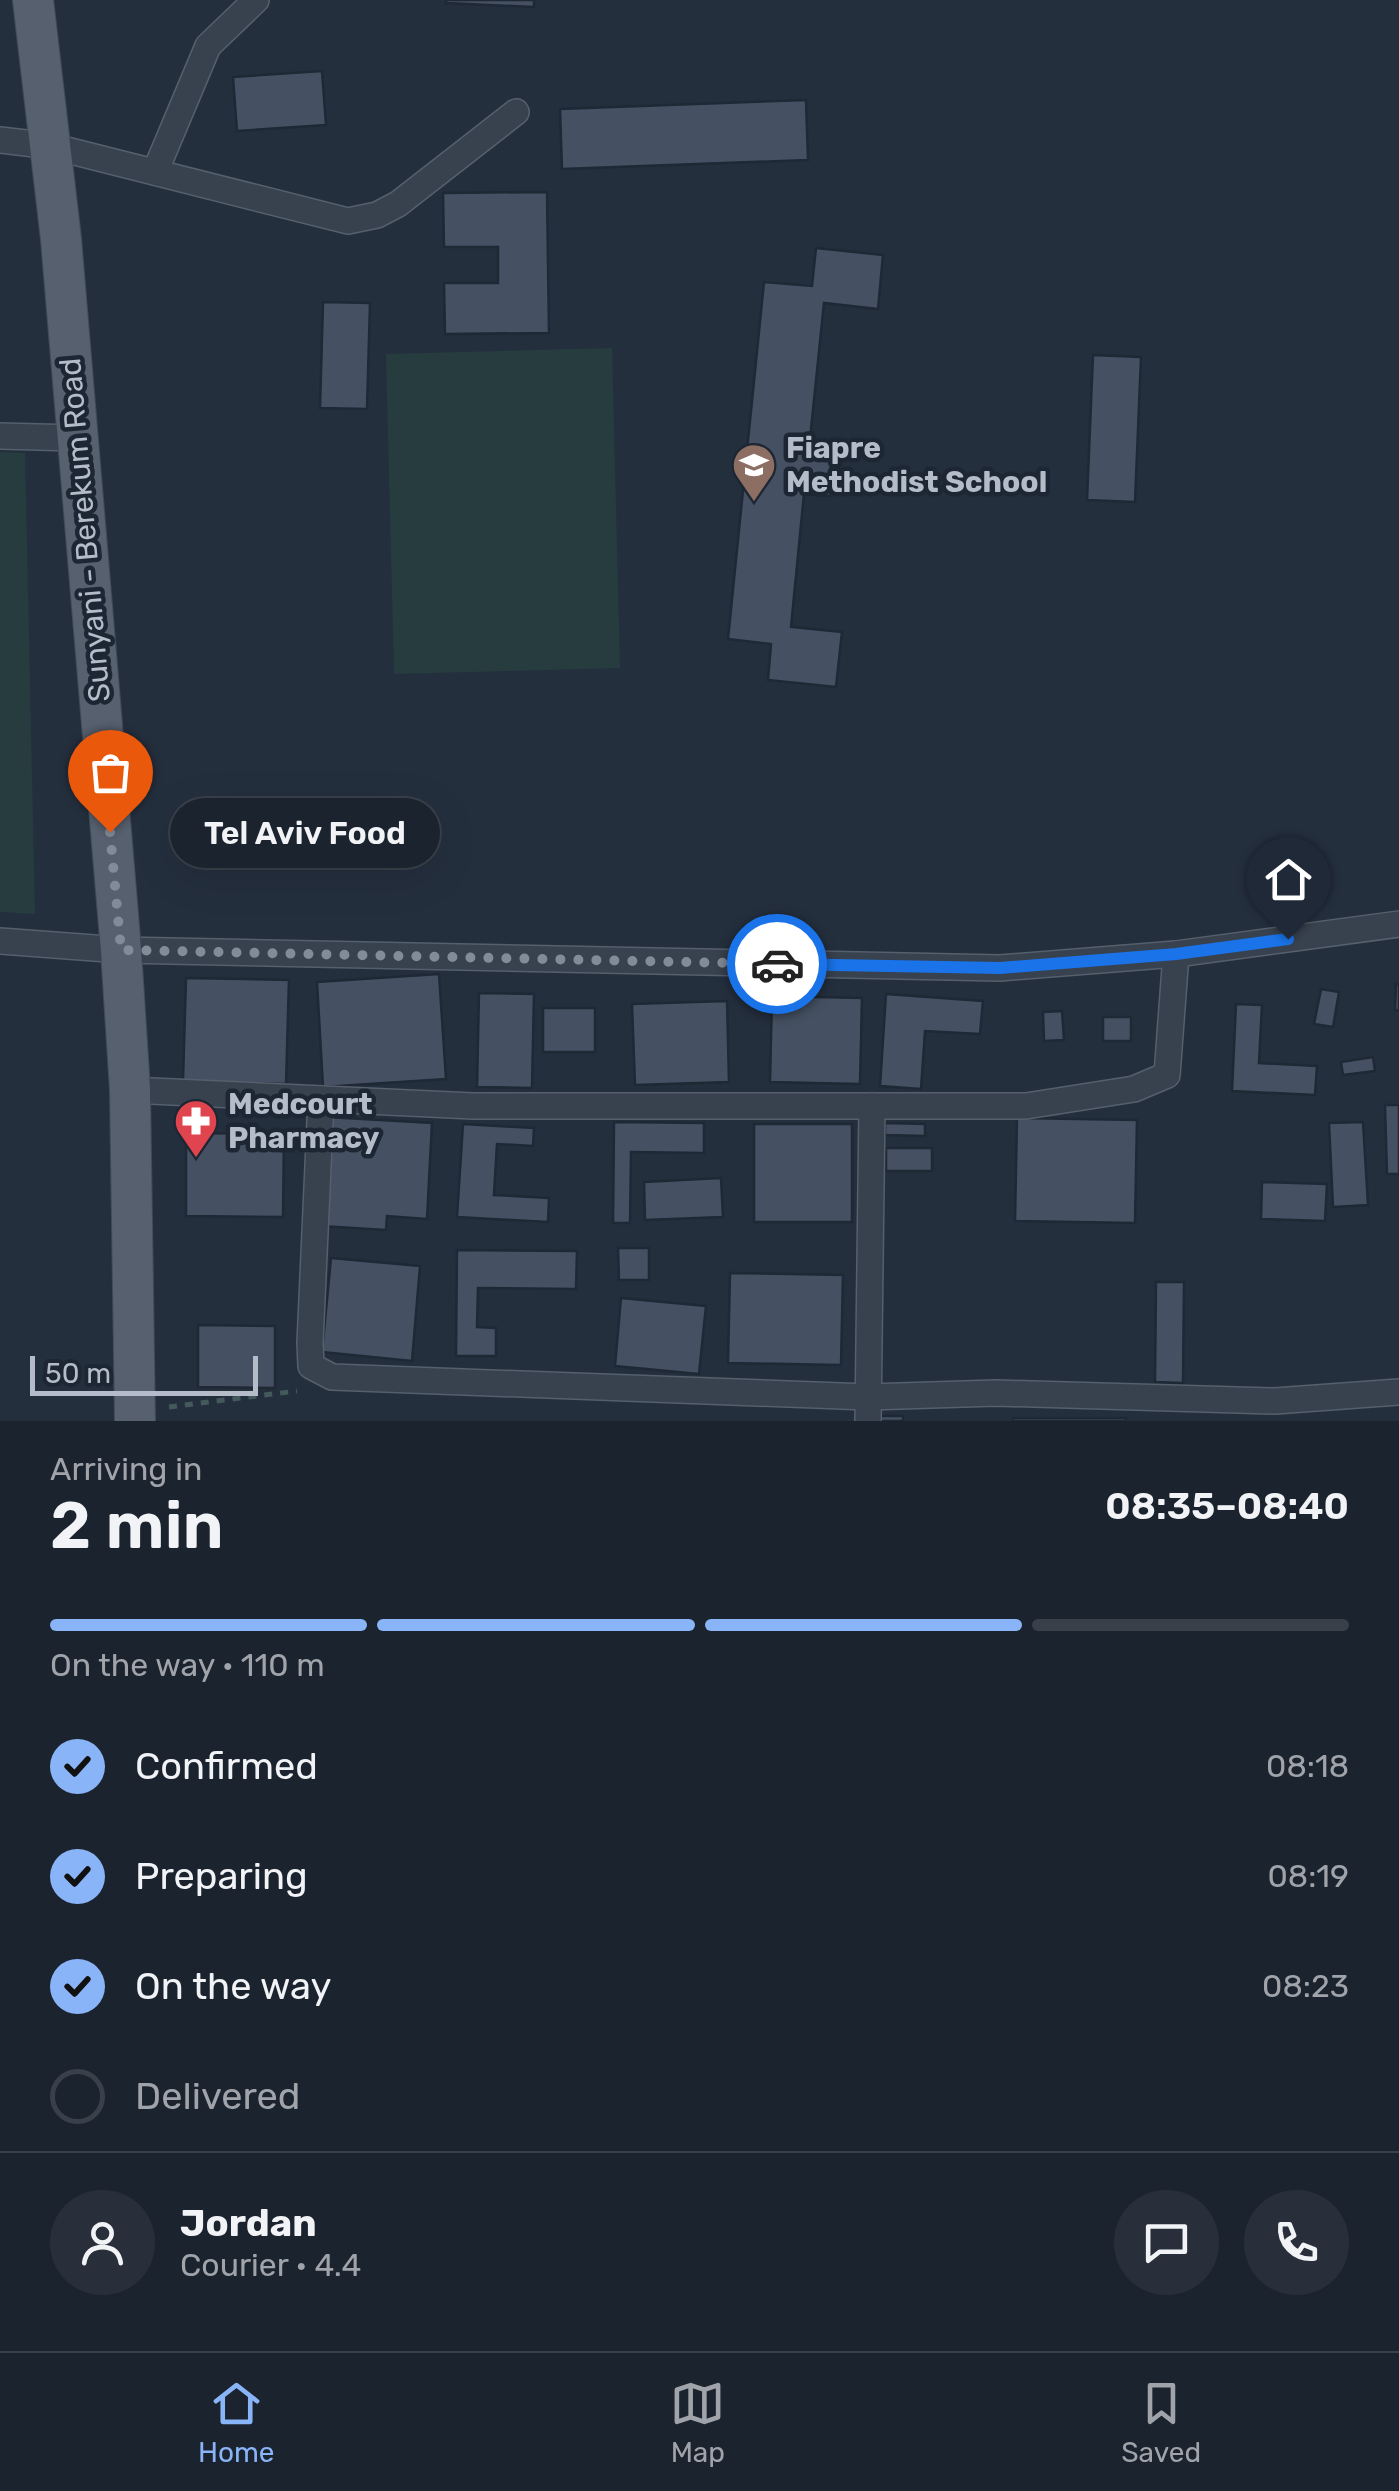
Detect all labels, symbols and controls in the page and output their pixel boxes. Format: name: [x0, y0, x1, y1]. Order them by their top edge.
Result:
street label: Sunyani - Berekum Road: [52, 357, 118, 703]
place label: Fiapre Methodist School: [786, 430, 1047, 500]
school or university icon: Fiapre Methodist School: [731, 442, 777, 503]
pin: [68, 730, 153, 833]
icon: bag: [83, 745, 138, 800]
callout: Tel Aviv Food: [170, 797, 440, 867]
text: Tel Aviv Food: [204, 814, 406, 852]
pin: [1246, 837, 1331, 940]
icon: home: [1261, 852, 1316, 907]
courier: [727, 914, 827, 1014]
icon: car: [750, 937, 805, 992]
place label: Medcourt Pharmacy: [228, 1086, 379, 1156]
pharmacy icon: Medcourt Pharmacy: [173, 1098, 219, 1159]
scale bar: [30, 1351, 258, 1396]
text: 50 m: [45, 1357, 111, 1390]
text: Arriving in: [50, 1450, 202, 1488]
text: 08:35–08:40: [1105, 1483, 1349, 1529]
text: 2 min: [50, 1487, 224, 1564]
text: On the way · 110 m: [50, 1646, 325, 1684]
icon: check: [50, 1739, 105, 1794]
text: Confirmed: [135, 1743, 318, 1789]
text: 08:18: [1266, 1747, 1349, 1785]
icon: check: [50, 1849, 105, 1904]
text: Preparing: [135, 1853, 308, 1899]
text: 08:19: [1267, 1857, 1349, 1895]
icon: check: [50, 1959, 105, 2014]
text: On the way: [135, 1963, 331, 2009]
text: 08:23: [1262, 1967, 1349, 2005]
text: Delivered: [135, 2073, 300, 2119]
button: person: [50, 2190, 155, 2295]
button: chat: [1114, 2190, 1219, 2295]
button: phone: [1244, 2190, 1349, 2295]
text: Jordan: [180, 2200, 317, 2246]
text: Courier · 4.4: [180, 2246, 361, 2284]
tab: Home: [198, 2376, 275, 2469]
tab: Map: [670, 2376, 725, 2469]
tab: Saved: [1121, 2376, 1201, 2469]

